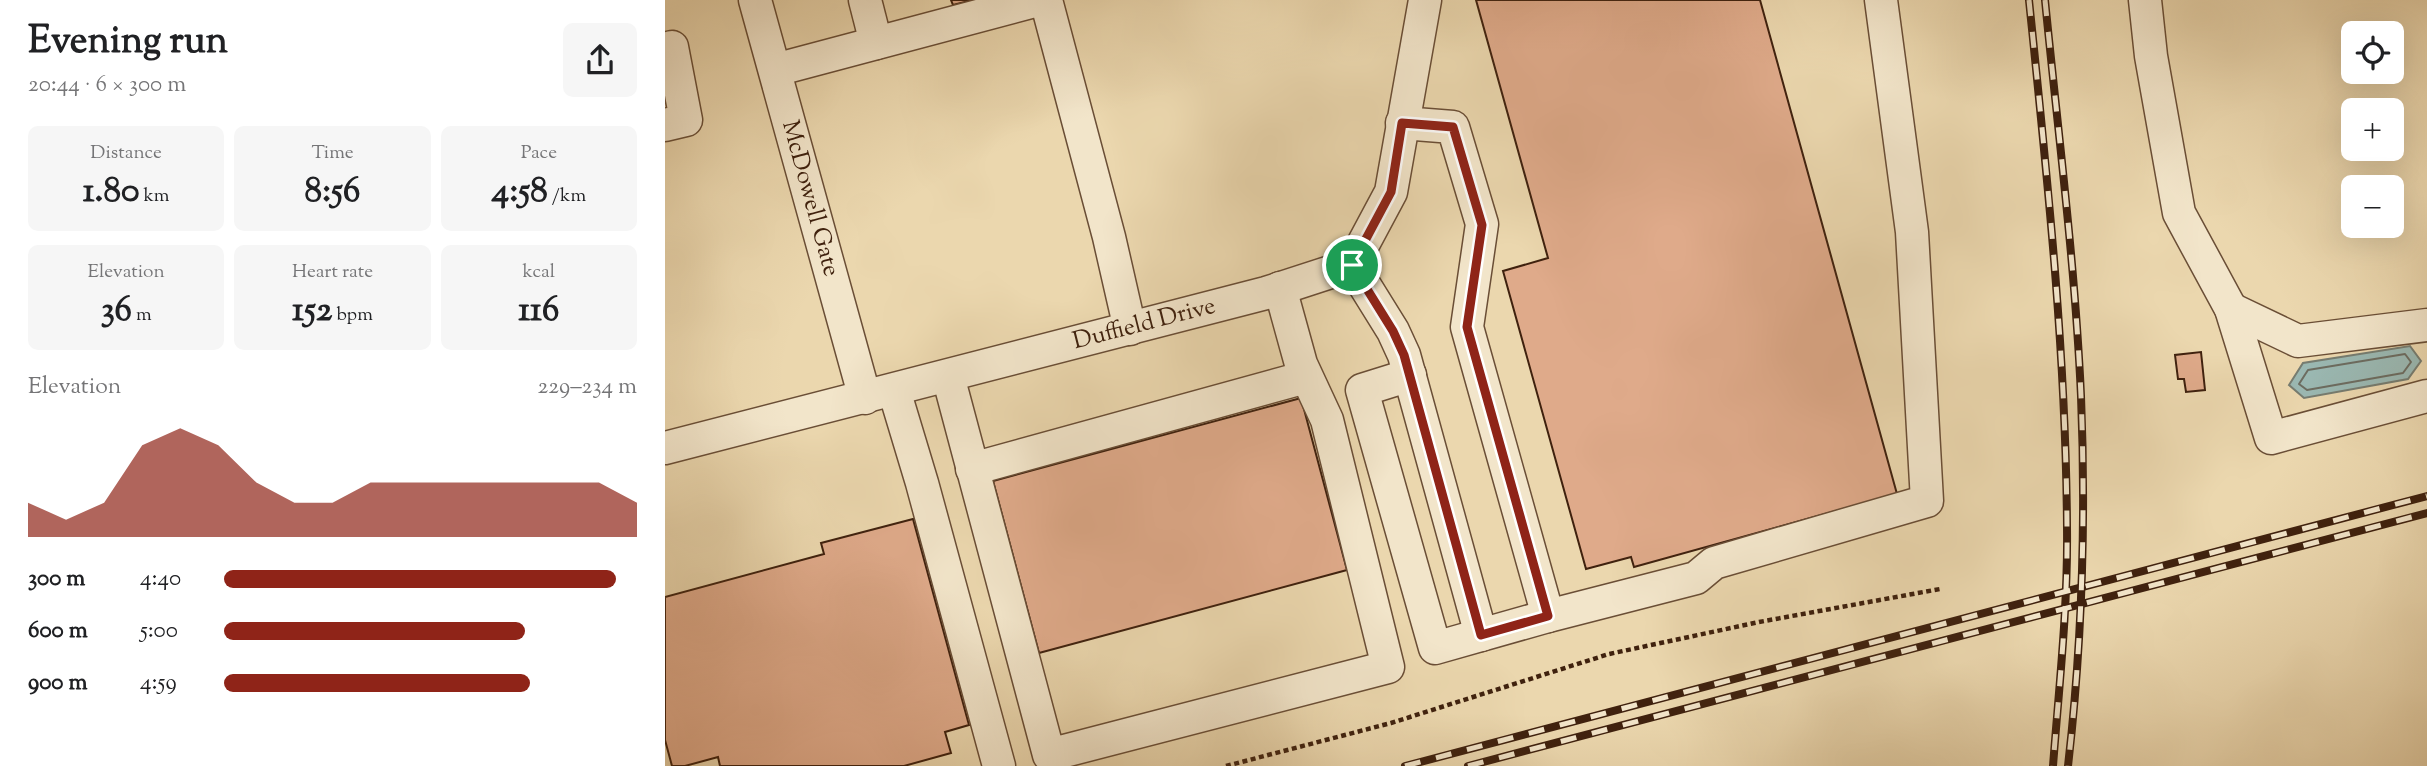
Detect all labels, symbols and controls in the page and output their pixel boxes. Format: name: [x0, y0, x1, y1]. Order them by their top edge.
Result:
text: Evening run: [28, 16, 228, 70]
map controls: [2341, 21, 2404, 238]
button: locate: [2341, 21, 2404, 84]
button: share: [563, 23, 637, 97]
text: 20:44 · 6 × 300 m: [28, 69, 186, 102]
button: +: [2341, 98, 2404, 161]
street label: McDowell Gate: [772, 117, 848, 281]
text: Distance: [90, 140, 162, 167]
text: Time: [311, 140, 354, 167]
text: Pace: [521, 140, 557, 167]
text: 1.80: [83, 167, 139, 218]
text: 8:56: [305, 167, 360, 218]
text: 4:58: [492, 167, 548, 218]
button: −: [2341, 175, 2404, 238]
text: km: [139, 183, 170, 210]
text: /km: [548, 183, 586, 210]
pin: [1322, 235, 1382, 295]
icon: arrive: [1333, 246, 1371, 284]
text: Elevation: [88, 259, 165, 286]
text: Heart rate: [292, 259, 373, 286]
text: kcal: [522, 259, 555, 286]
text: 36: [101, 286, 132, 337]
text: 152: [292, 286, 332, 337]
text: 116: [518, 286, 559, 337]
street label: Duffield Drive: [1069, 290, 1219, 359]
text: m: [132, 302, 152, 329]
text: bpm: [332, 302, 373, 329]
text: Elevation: [28, 371, 121, 404]
text: 229–234 m: [537, 371, 637, 404]
text: 300 m: [28, 563, 85, 596]
text: 4:40: [140, 563, 181, 596]
text: 600 m: [28, 615, 88, 648]
text: 5:00: [140, 615, 178, 648]
text: 900 m: [28, 667, 87, 700]
text: 4:59: [140, 667, 177, 700]

